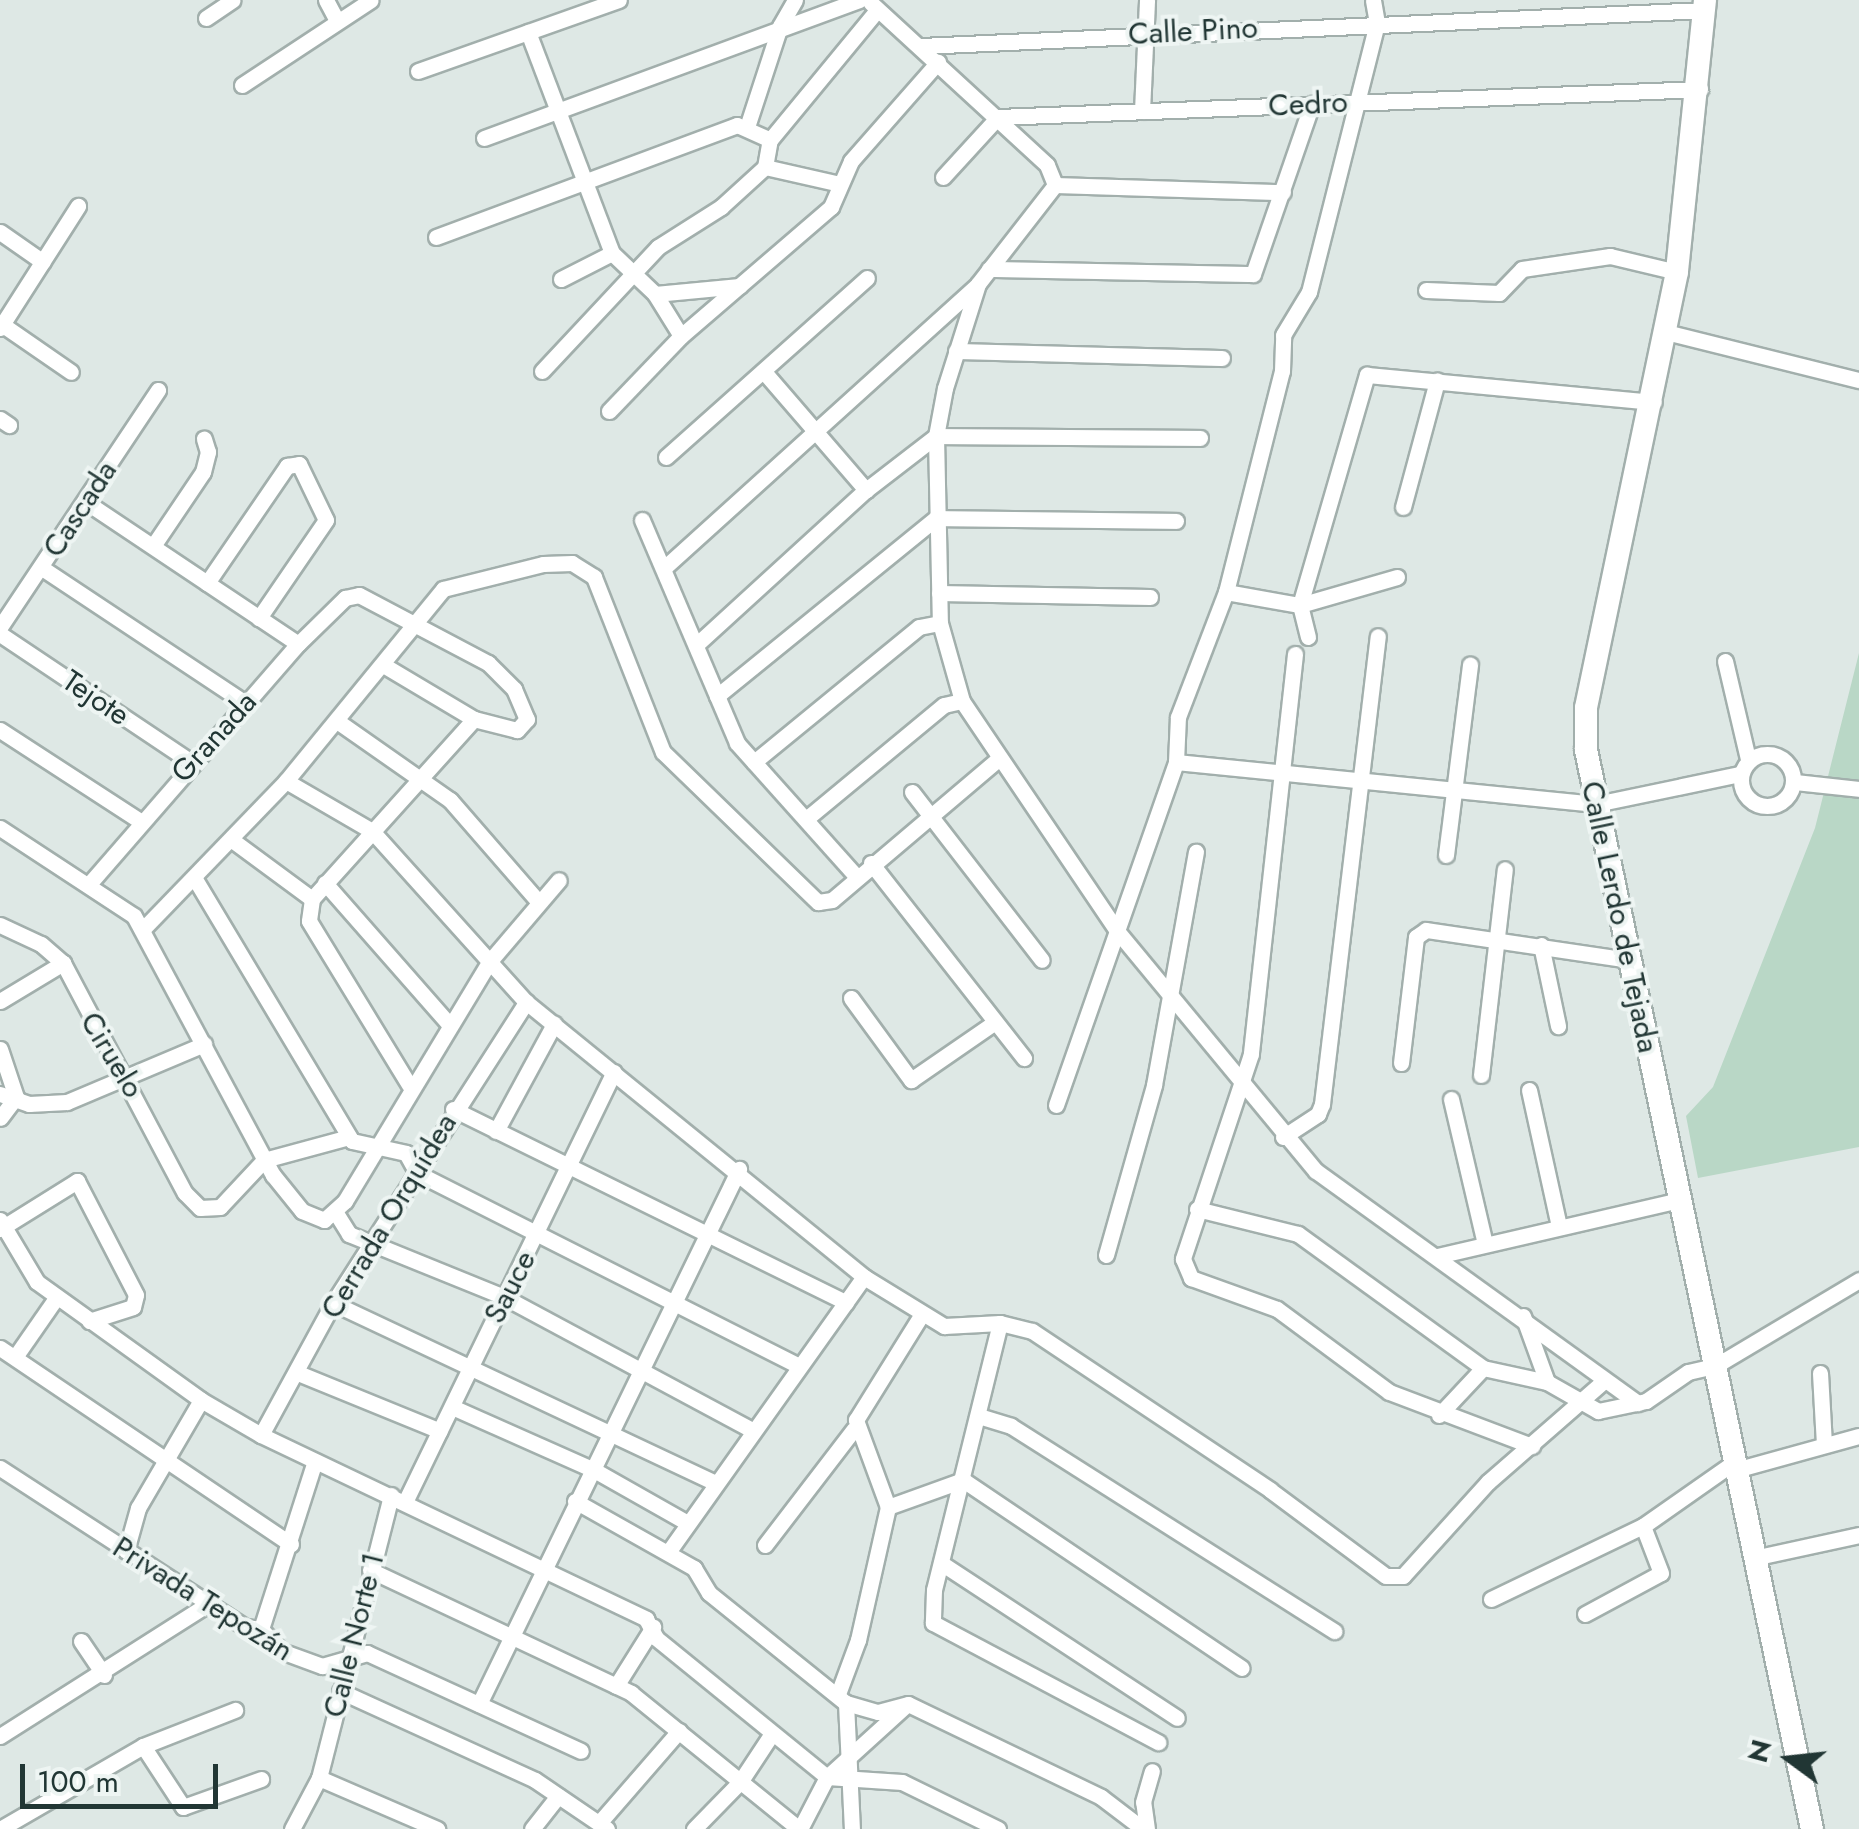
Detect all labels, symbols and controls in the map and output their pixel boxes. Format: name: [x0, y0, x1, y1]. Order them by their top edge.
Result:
street label: Calle Pino: [1127, 10, 1259, 52]
street label: Cedro: [1267, 84, 1349, 124]
street label: Cascada: [36, 454, 124, 564]
street label: Tejote: [56, 663, 136, 733]
street label: Granada: [164, 684, 264, 790]
street label: Calle Lerdo de Tejada: [1574, 778, 1666, 1056]
street label: Ciruelo: [73, 1006, 151, 1104]
street label: Cerrada Orquídea: [314, 1107, 464, 1325]
street label: Sauce: [477, 1245, 543, 1329]
street label: Privada Tepozán: [106, 1529, 300, 1669]
street label: Calle Norte 1: [316, 1549, 392, 1721]
north arrow: [1739, 1709, 1839, 1809]
text: N: [1737, 1735, 1782, 1767]
scale bar: [25, 1744, 222, 1806]
text: 100 m: [37, 1760, 119, 1803]

